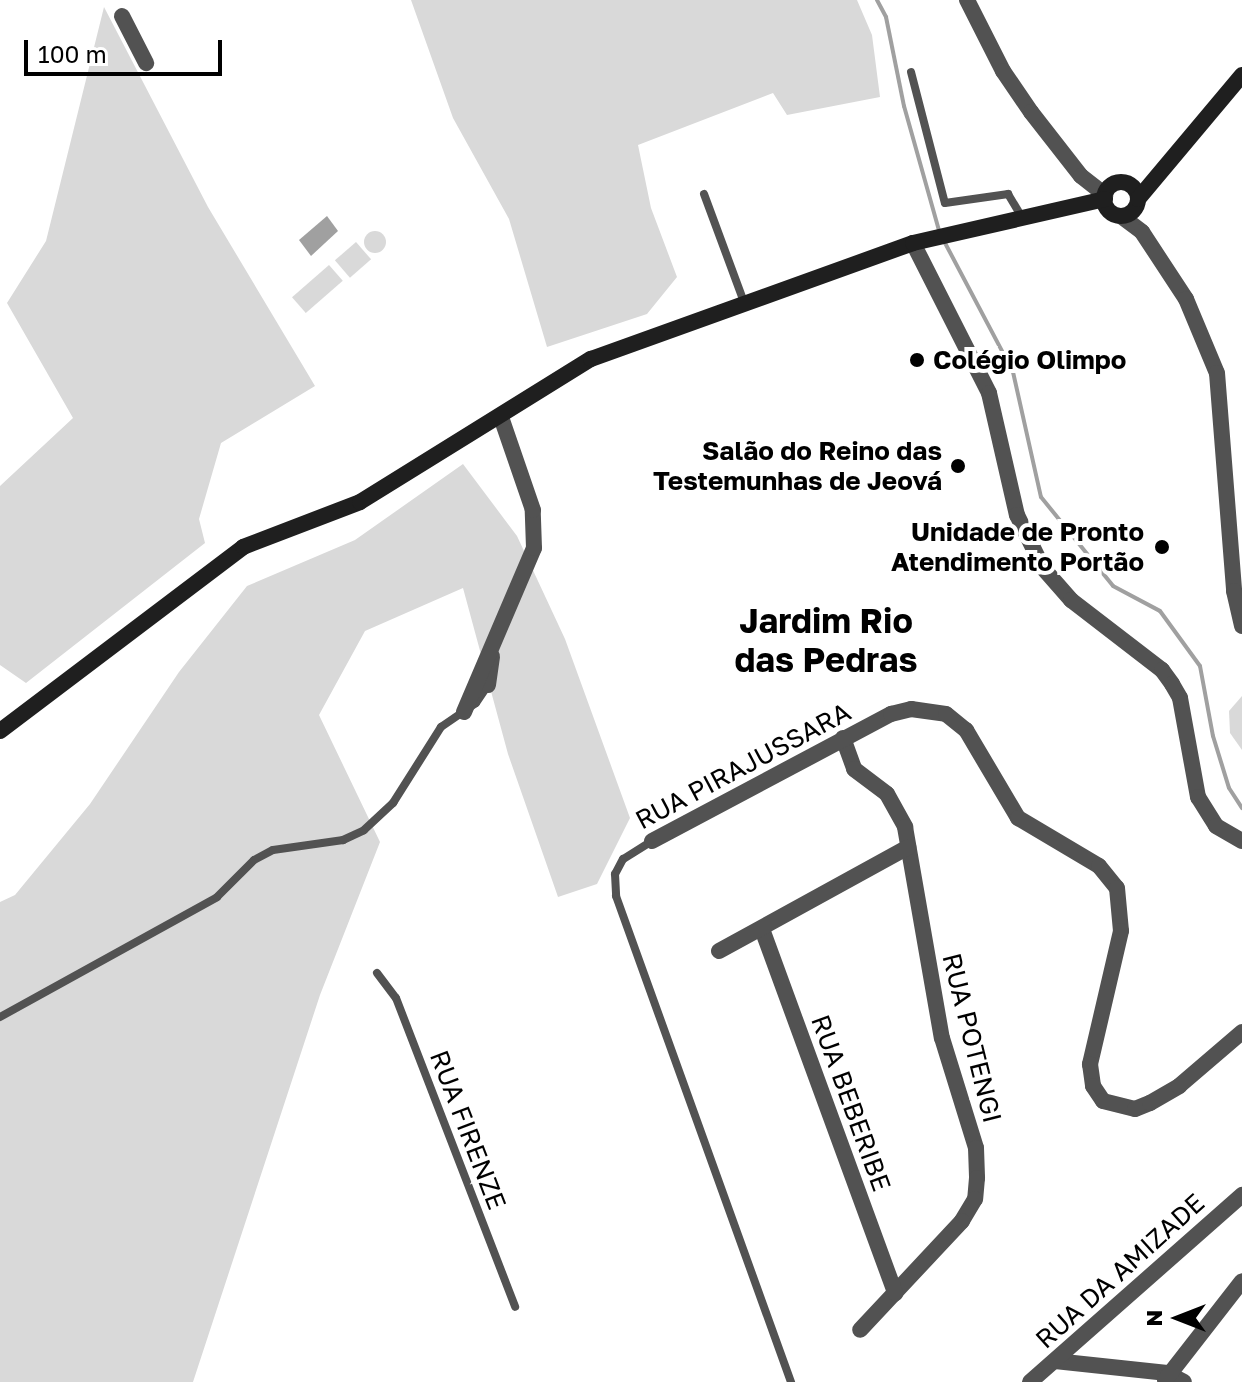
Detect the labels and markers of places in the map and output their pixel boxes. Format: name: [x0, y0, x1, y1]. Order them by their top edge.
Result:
place label: Colégio Olimpo: [933, 344, 1126, 376]
marker: Colégio Olimpo: [908, 351, 926, 369]
place label: Salão do Reino das Testemunhas de Jeová: [653, 435, 942, 496]
marker: Salão do Reino das Testemunhas de Jeová: [949, 457, 967, 475]
place label: Unidade de Pronto Atendimento Portão: [891, 516, 1144, 578]
marker: Unidade de Pronto Atendimento Portão: [1151, 536, 1173, 558]

